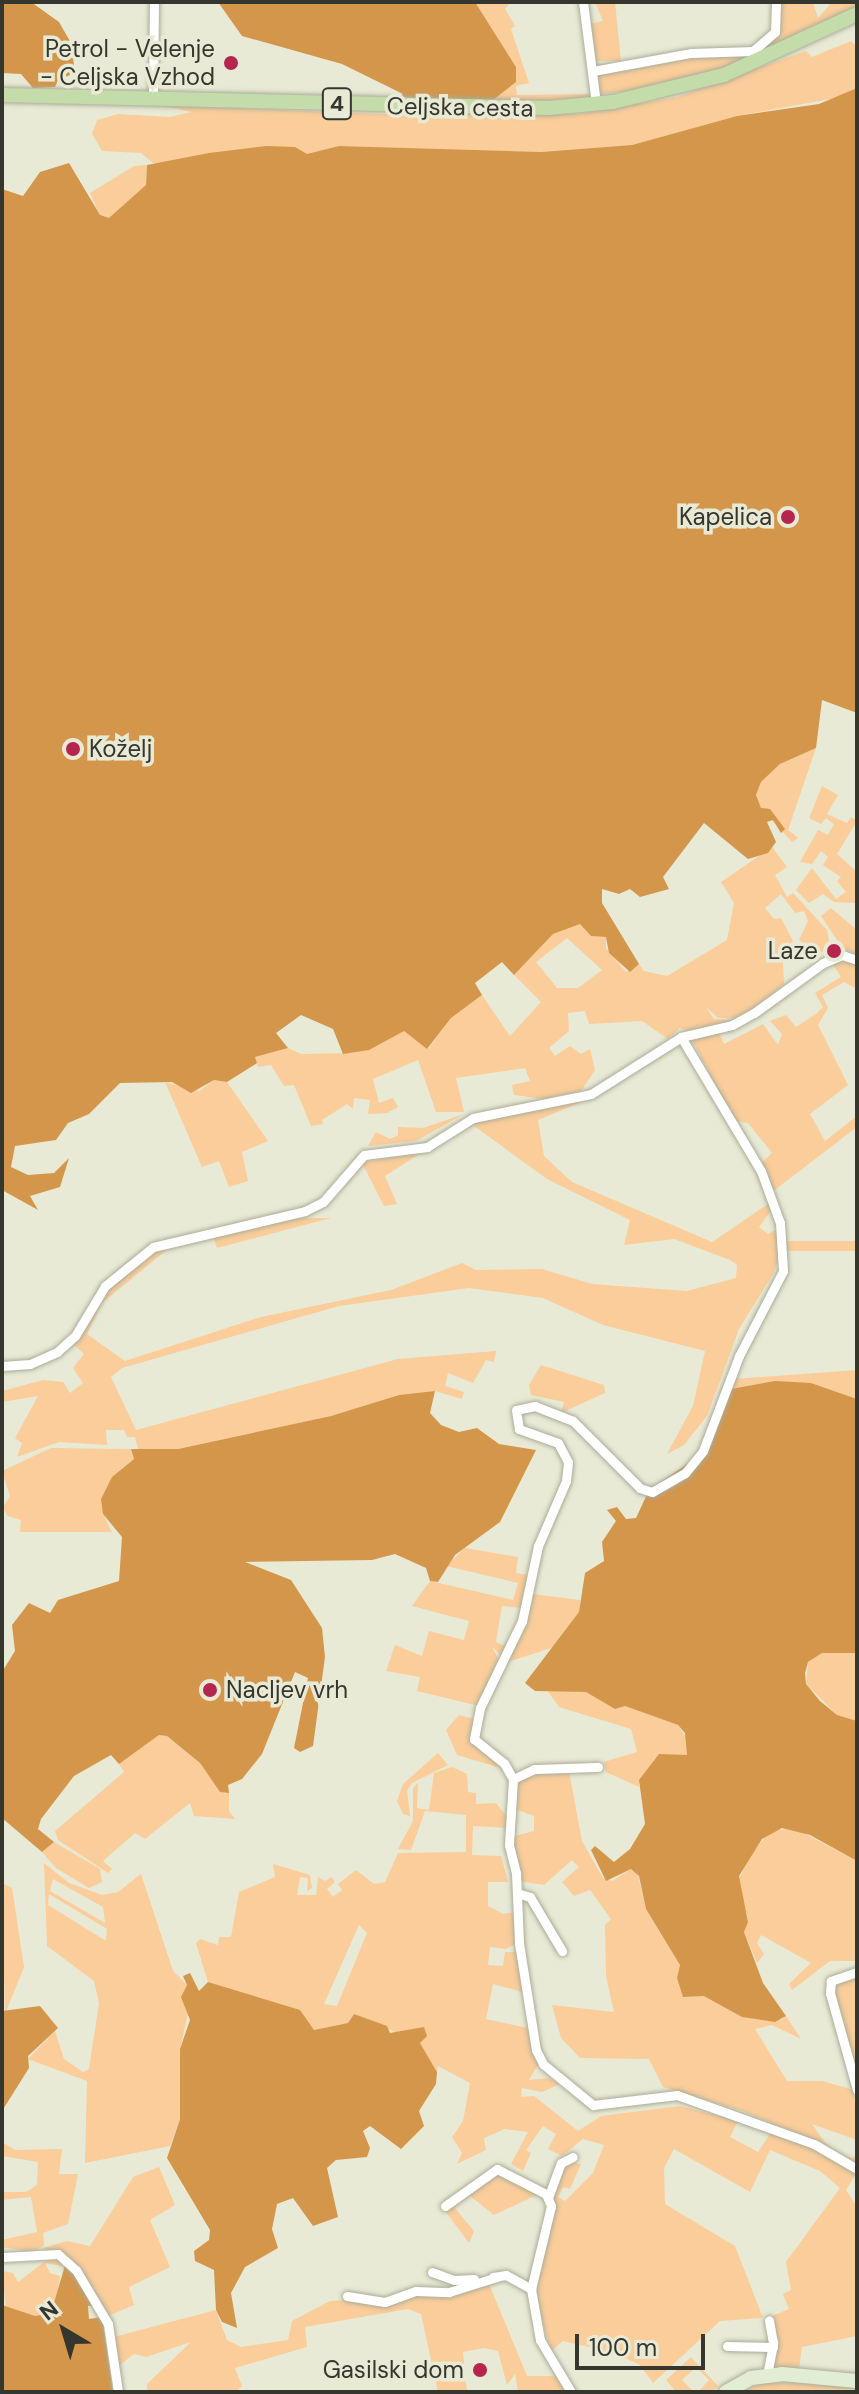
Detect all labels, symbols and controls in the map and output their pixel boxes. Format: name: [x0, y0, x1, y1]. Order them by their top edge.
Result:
place label: Petrol - Velenje - Celjska Vzhod: [40, 35, 215, 91]
marker: Petrol - Velenje - Celjska Vzhod: [222, 54, 240, 72]
road number: 4: [321, 86, 353, 122]
street label: Celjska cesta: [386, 91, 534, 123]
place label: Kapelica: [679, 503, 772, 531]
marker: Kapelica: [779, 508, 797, 526]
place label: Koželj: [89, 735, 152, 763]
marker: Koželj: [64, 740, 82, 758]
place label: Laze: [768, 937, 818, 965]
marker: Laze: [825, 942, 843, 960]
place label: Nacljev vrh: [226, 1676, 348, 1704]
marker: Nacljev vrh: [201, 1681, 219, 1699]
north arrow: [24, 2290, 104, 2370]
text: N: [34, 2294, 64, 2327]
scale bar: [579, 2318, 709, 2368]
text: 100 m: [589, 2332, 657, 2363]
place label: Gasilski dom: [323, 2356, 464, 2384]
marker: Gasilski dom: [471, 2361, 489, 2379]

